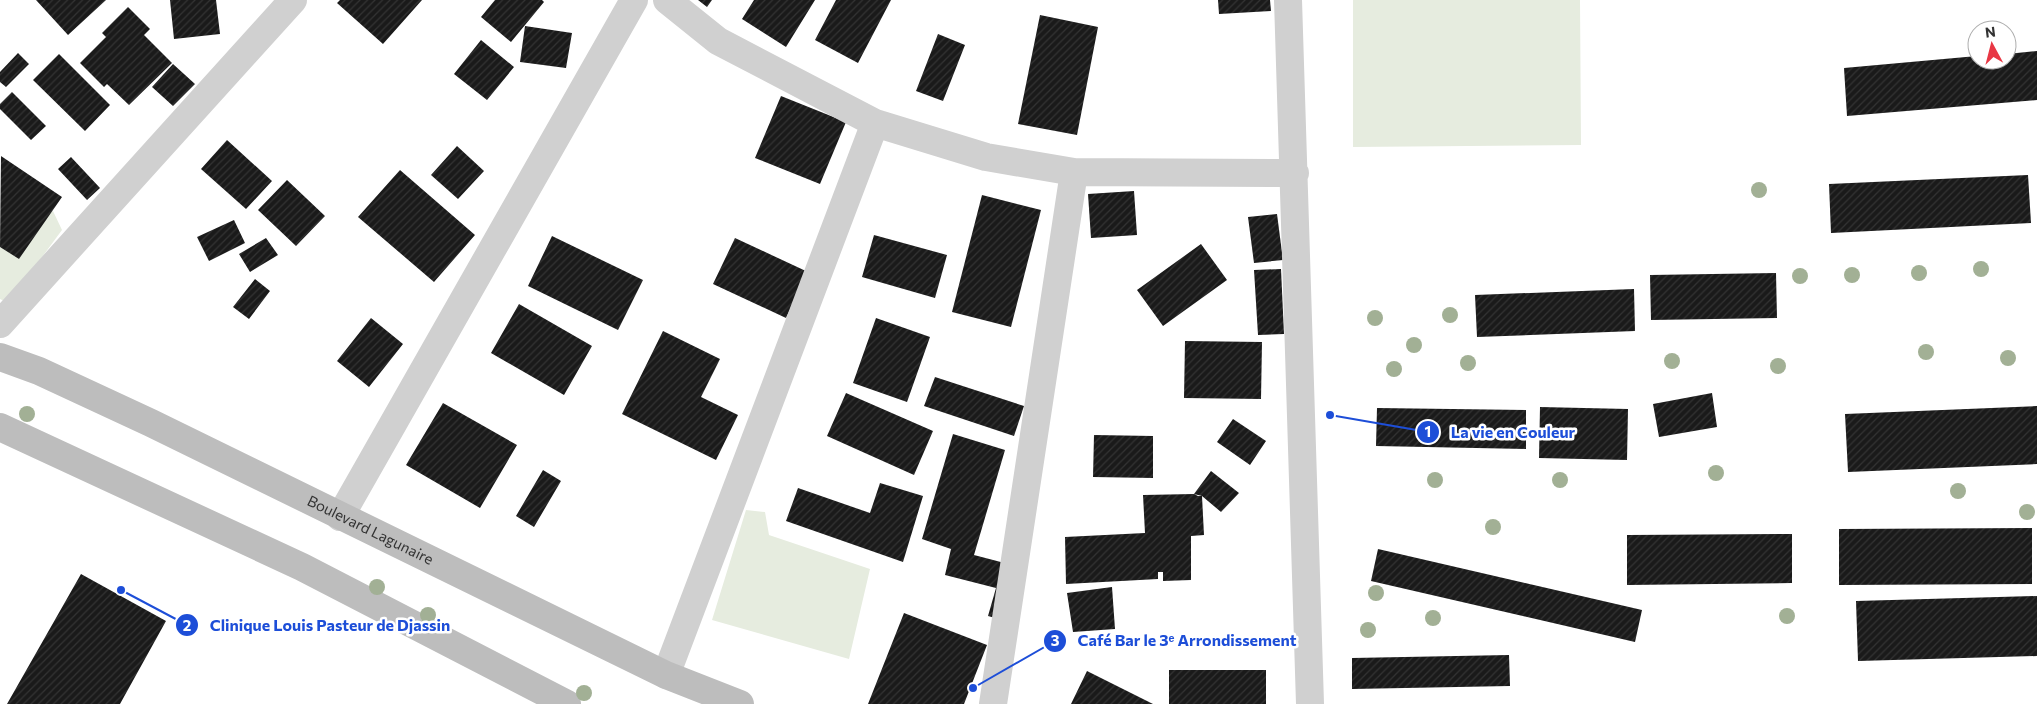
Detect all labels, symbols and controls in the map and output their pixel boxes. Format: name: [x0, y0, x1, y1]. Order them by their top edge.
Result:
north arrow: [1967, 20, 2017, 70]
text: N: [1984, 23, 1997, 41]
callout: La vie en Couleur: [1416, 417, 1585, 448]
text: 1: [1425, 422, 1431, 440]
text: La vie en Couleur: [1451, 422, 1576, 441]
street label: Boulevard Lagunaire: [305, 491, 437, 568]
callout: Clinique Louis Pasteur de Djassin: [175, 610, 460, 641]
text: Clinique Louis Pasteur de Djassin: [210, 615, 450, 634]
text: 2: [183, 616, 191, 634]
callout: Café Bar le 3ᵉ Arrondissement: [1043, 625, 1307, 656]
text: Café Bar le 3ᵉ Arrondissement: [1078, 630, 1297, 649]
text: 3: [1051, 631, 1060, 649]

